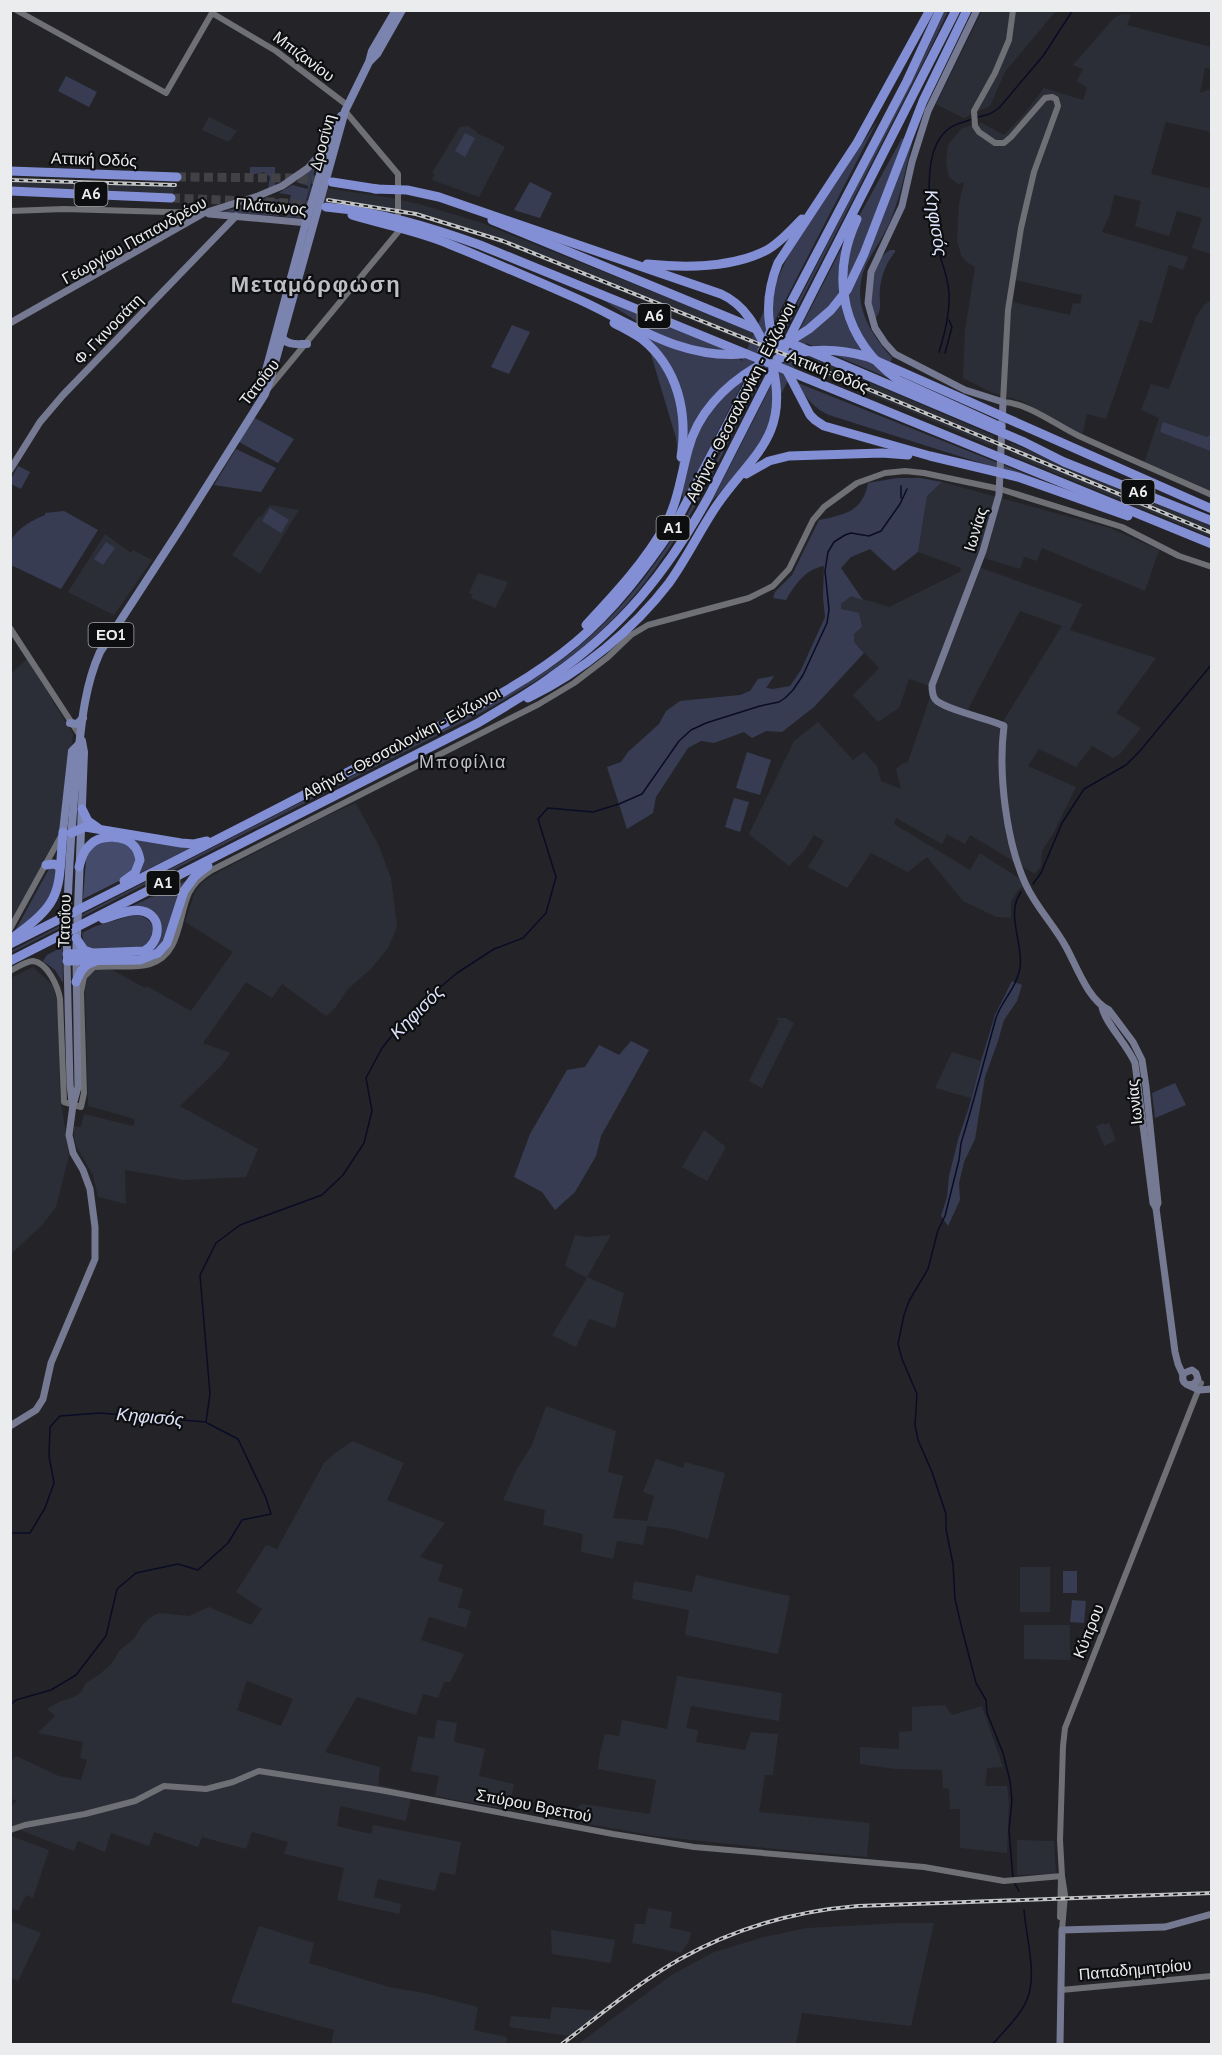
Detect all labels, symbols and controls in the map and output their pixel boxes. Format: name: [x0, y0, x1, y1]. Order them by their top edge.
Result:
street label: Μπιζανίου: [269, 26, 339, 86]
street label: Δροσίνη: [305, 112, 339, 172]
street label: Αττική Οδός: [51, 148, 138, 171]
road number: Α6: [74, 182, 107, 206]
water label: Κηφισός: [920, 188, 953, 258]
street label: Γεωργίου Παπανδρέου: [58, 192, 210, 288]
street label: Πλάτωνος: [234, 193, 308, 219]
district label: Μεταμόρφωση: [231, 270, 401, 298]
street label: Φ. Γκινοσάτη: [69, 289, 147, 369]
street label: Αθήνα - Θεσσαλονίκη - Εύζωνοι: [681, 298, 799, 505]
road number: Α6: [638, 304, 670, 328]
street label: Αττική Οδός: [784, 346, 872, 396]
street label: Τατοΐου: [235, 355, 283, 409]
road number: Α6: [1122, 480, 1154, 504]
street label: Ιωνίας: [959, 504, 991, 554]
road number: Α1: [656, 516, 690, 540]
road number: ΕΟ1: [88, 623, 134, 647]
street label: Αθήνα - Θεσσαλονίκη - Εύζωνοι: [299, 682, 504, 804]
district label: Μποφίλια: [419, 750, 507, 773]
road number: Α1: [146, 871, 180, 895]
street label: Τατοΐου: [53, 894, 75, 948]
water label: Κηφισός: [385, 980, 449, 1044]
street label: Ιωνίας: [1122, 1078, 1146, 1126]
water label: Κηφισός: [115, 1402, 185, 1431]
street label: Κύπρου: [1068, 1601, 1108, 1661]
street label: Σπύρου Βρεττού: [475, 1784, 593, 1826]
street label: Παπαδημητρίου: [1078, 1954, 1192, 1984]

